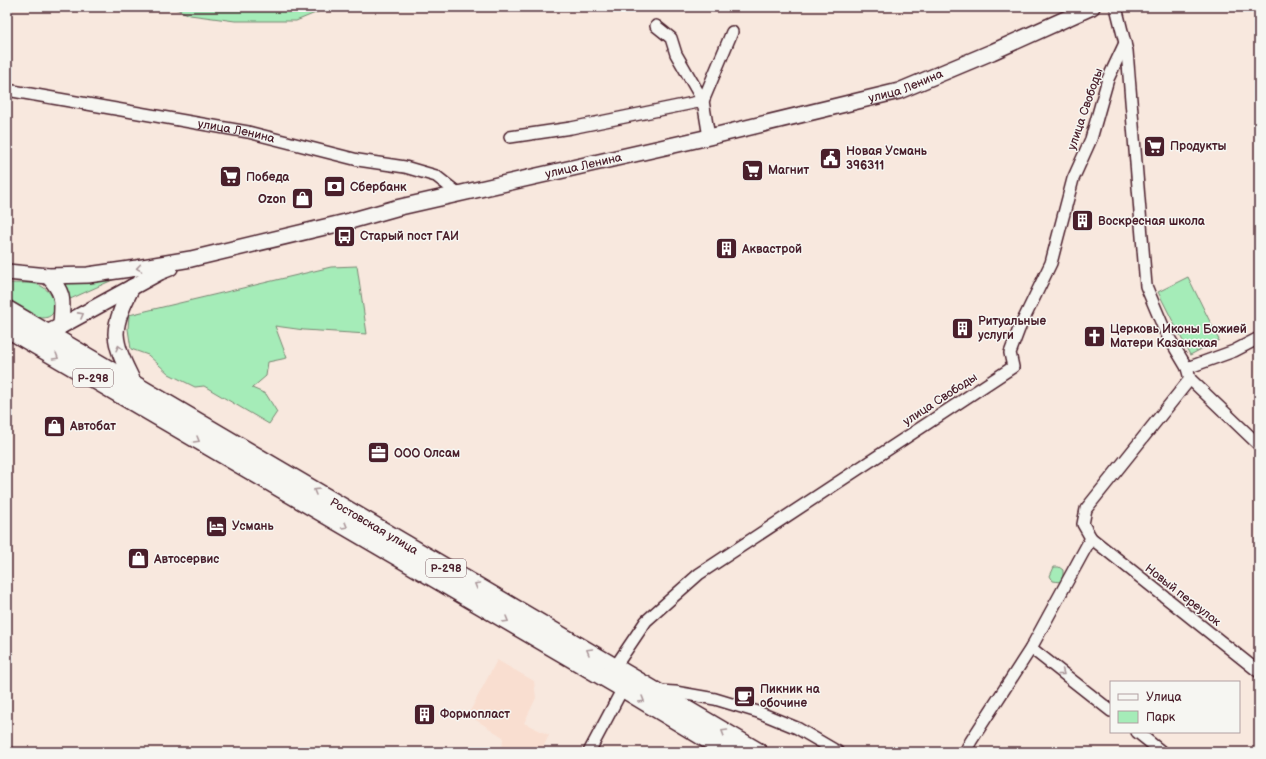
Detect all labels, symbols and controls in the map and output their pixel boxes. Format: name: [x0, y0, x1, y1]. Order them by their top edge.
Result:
street label: улица Ленина: [867, 66, 945, 106]
street label: улица Свободы: [1064, 66, 1106, 152]
street label: улица Ленина: [197, 116, 276, 147]
supermarket icon: Продукты: [1142, 133, 1168, 159]
place label: Продукты: [1170, 139, 1227, 154]
place label: Новая Усмань 396311: [846, 144, 928, 173]
public building icon: Новая Усмань 396311: [818, 145, 844, 171]
street label: улица Ленина: [544, 150, 623, 182]
supermarket icon: Магнит: [739, 157, 765, 183]
place label: Магнит: [768, 163, 810, 178]
supermarket icon: Победа: [218, 164, 244, 190]
place label: Победа: [246, 170, 290, 185]
bank icon: Сбербанк: [322, 174, 348, 200]
place label: Сбербанк: [350, 180, 407, 195]
shop icon: Ozon: [289, 186, 315, 212]
place label: Ozon: [258, 192, 286, 207]
building icon: Воскресная школа: [1069, 208, 1095, 234]
place label: Воскресная школа: [1098, 214, 1206, 229]
bus stop icon: Старый пост ГАИ: [331, 223, 357, 249]
place label: Старый пост ГАИ: [360, 229, 459, 244]
building icon: Аквастрой: [714, 236, 740, 262]
place label: Аквастрой: [741, 242, 802, 257]
one-way arrow: [136, 263, 142, 272]
one-way arrow: [77, 313, 84, 320]
place label: Ритуальные услуги: [978, 314, 1046, 343]
building icon: Ритуальные услуги: [950, 315, 976, 341]
place label: Церковь Иконы Божией Матери Казанская: [1110, 322, 1247, 351]
church icon: Церковь Иконы Божией Матери Казанская: [1081, 323, 1107, 349]
one-way arrow: [115, 345, 124, 352]
one-way arrow: [52, 352, 59, 359]
road number: Р-298: [73, 369, 113, 387]
street label: улица Свободы: [900, 370, 980, 429]
shop icon: Автобат: [41, 413, 67, 439]
place label: Автобат: [69, 419, 116, 434]
one-way arrow: [193, 435, 200, 442]
office icon: ООО Олсам: [365, 440, 391, 466]
place label: ООО Олсам: [394, 446, 460, 461]
one-way arrow: [313, 489, 320, 496]
street label: Ростовская улица: [327, 495, 421, 558]
hotel icon: Усмань: [203, 513, 229, 539]
place label: Усмань: [232, 519, 275, 534]
one-way arrow: [341, 522, 348, 529]
shop icon: Автосервис: [125, 546, 151, 572]
place label: Автосервис: [153, 552, 219, 567]
road number: Р-298: [426, 559, 466, 577]
street label: Новый переулок: [1142, 561, 1224, 630]
one-way arrow: [473, 583, 481, 590]
one-way arrow: [502, 615, 509, 623]
one-way arrow: [586, 649, 593, 656]
one-way arrow: [1057, 668, 1064, 675]
legend: [1110, 681, 1240, 733]
place label: Пикник на обочине: [760, 682, 821, 711]
cafe icon: Пикник на обочине: [732, 683, 758, 709]
text: Улица: [1146, 690, 1182, 705]
one-way arrow: [638, 695, 645, 702]
building icon: Формопласт: [412, 701, 438, 727]
place label: Формопласт: [440, 707, 510, 722]
text: Парк: [1146, 710, 1176, 725]
one-way arrow: [721, 729, 728, 737]

